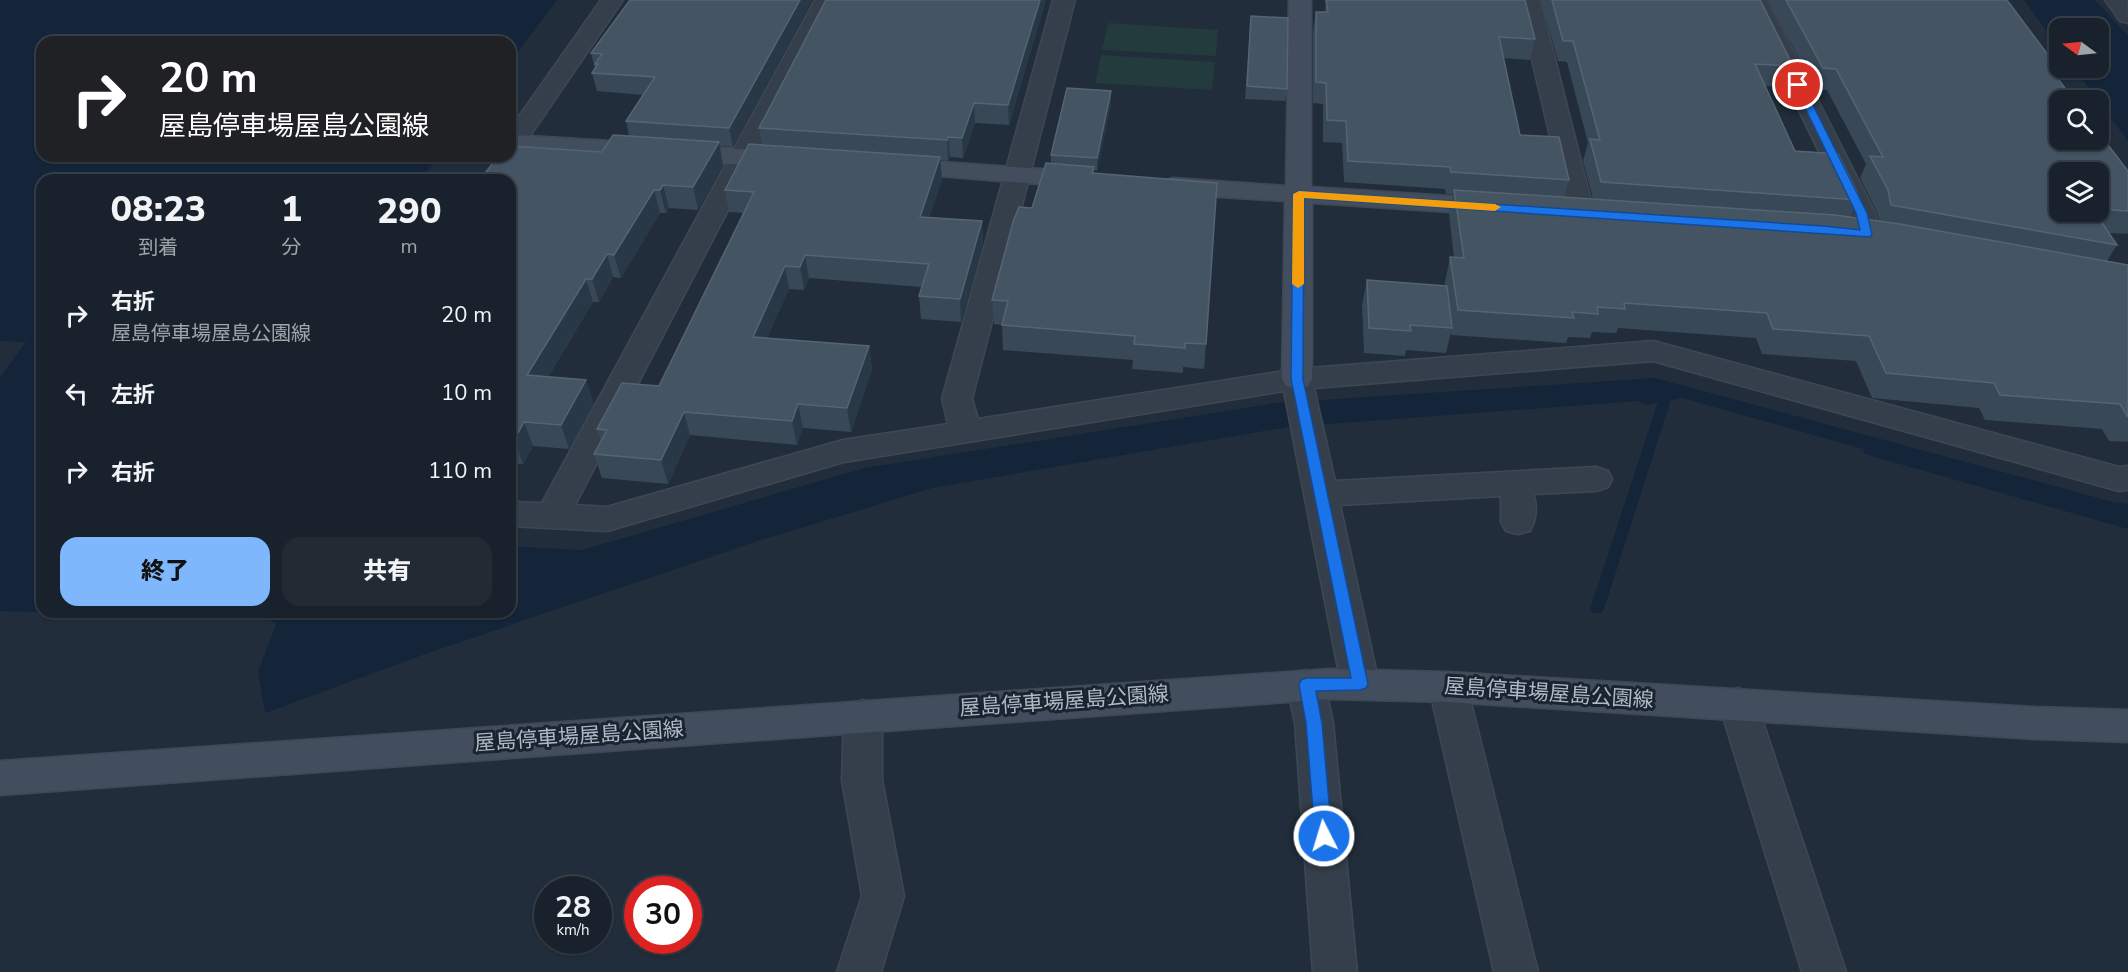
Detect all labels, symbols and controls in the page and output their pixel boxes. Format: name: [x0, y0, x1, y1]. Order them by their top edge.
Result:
north arrow: [2049, 18, 2109, 78]
map controls: [2049, 18, 2109, 222]
text: 20 m: [159, 50, 258, 107]
pin: [1772, 59, 1823, 110]
icon: right: [60, 60, 138, 138]
icon: arrive: [1781, 68, 1814, 101]
button: search: [2049, 90, 2109, 150]
text: 屋島停車場屋島公園線: [159, 108, 429, 145]
button: layers: [2049, 162, 2109, 222]
text: 08:23: [110, 185, 206, 234]
text: 1: [281, 185, 302, 234]
text: 290: [377, 187, 442, 236]
text: m: [401, 233, 418, 260]
text: 到着: [138, 234, 178, 261]
text: 分: [281, 234, 301, 261]
text: 右折: [111, 287, 155, 317]
icon: right: [60, 299, 93, 332]
text: 20 m: [441, 300, 492, 330]
text: 屋島停車場屋島公園線: [111, 320, 311, 347]
icon: left: [60, 377, 93, 410]
text: 10 m: [441, 378, 492, 408]
text: 左折: [111, 380, 155, 410]
icon: right: [60, 455, 93, 488]
text: 110 m: [428, 456, 492, 486]
text: 右折: [111, 458, 155, 488]
button: 終了: [60, 537, 270, 606]
button: 共有: [282, 537, 492, 606]
street label: 屋島停車場屋島公園線: [1443, 672, 1655, 714]
street label: 屋島停車場屋島公園線: [958, 680, 1170, 722]
street label: 屋島停車場屋島公園線: [473, 715, 685, 757]
position arrow: [1292, 804, 1356, 868]
speed limit sign: 30: [624, 876, 702, 954]
text: 28: [555, 887, 591, 928]
text: km/h: [556, 920, 590, 940]

